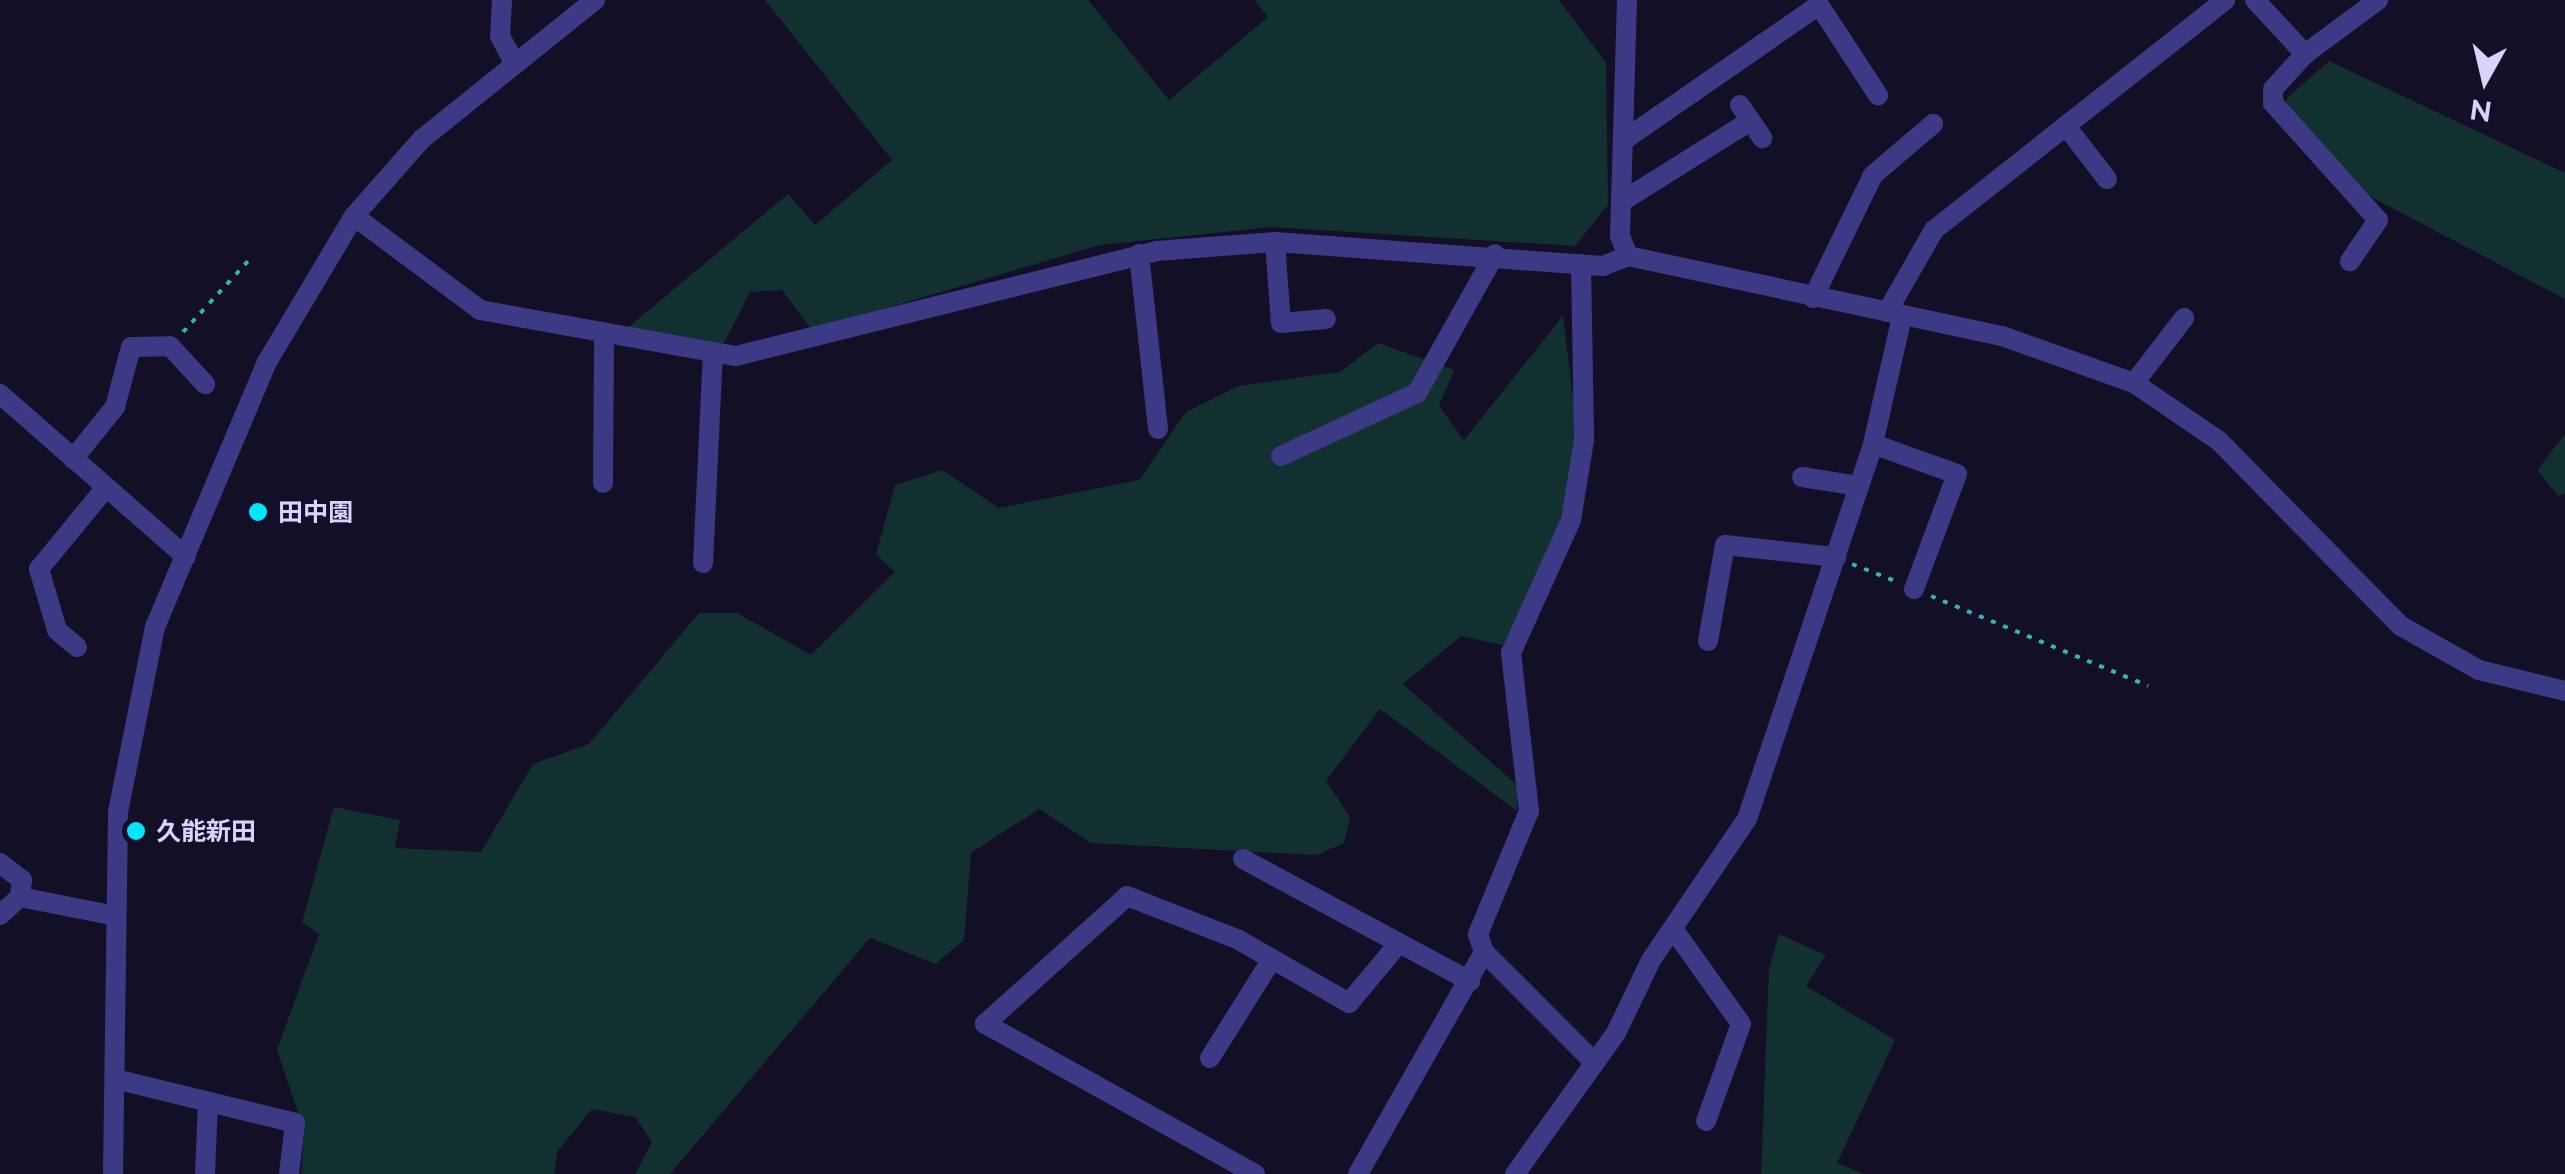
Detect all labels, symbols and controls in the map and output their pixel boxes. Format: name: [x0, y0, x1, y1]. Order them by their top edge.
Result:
north arrow: [2435, 30, 2535, 130]
text: N: [2468, 92, 2494, 128]
place label: 田中園: [278, 497, 353, 527]
marker: 田中園: [247, 501, 269, 523]
place label: 久能新田: [156, 816, 256, 846]
marker: 久能新田: [125, 820, 147, 842]

